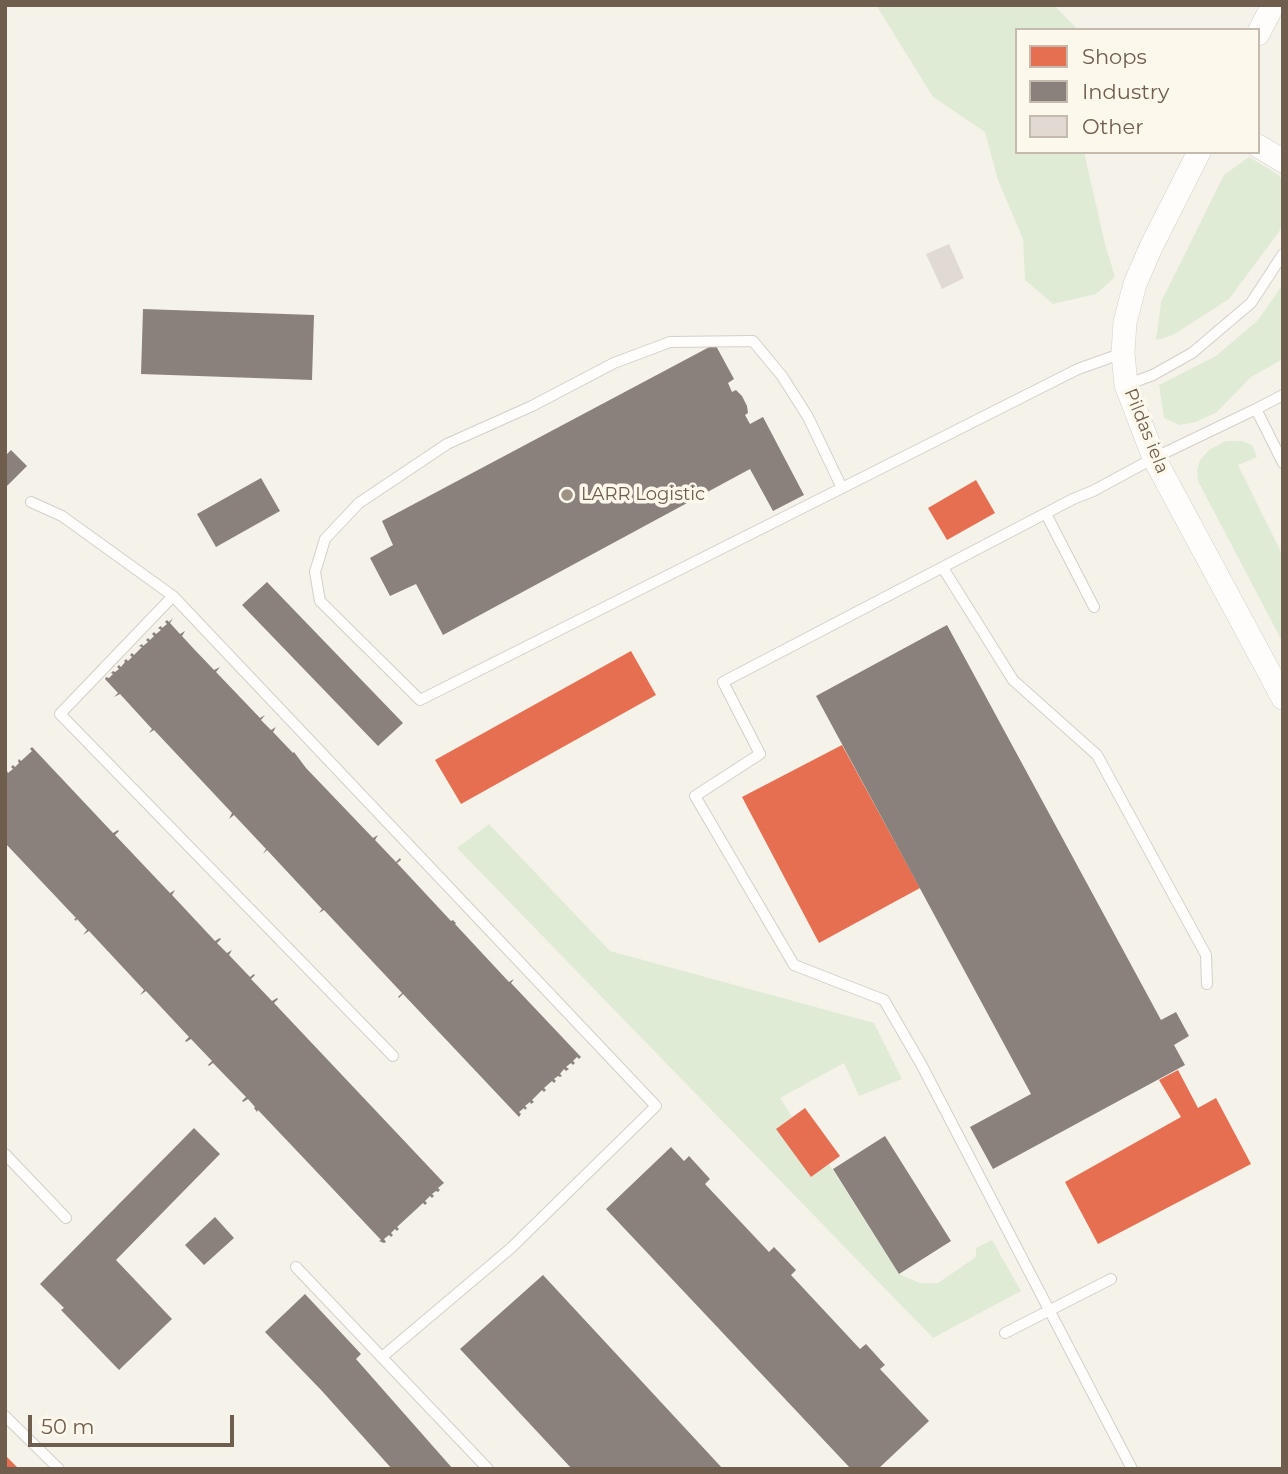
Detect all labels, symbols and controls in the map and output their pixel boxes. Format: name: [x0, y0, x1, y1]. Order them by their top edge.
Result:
legend: [1015, 28, 1260, 154]
text: Shops: [1082, 44, 1147, 69]
text: Industry: [1082, 79, 1169, 104]
text: Other: [1082, 114, 1144, 139]
street label: Pildas iela: [1119, 385, 1173, 477]
place label: LARR Logistic: [581, 484, 705, 506]
marker: LARR Logistic: [559, 487, 575, 503]
scale bar: [32, 1400, 238, 1444]
text: 50 m: [41, 1414, 95, 1439]

